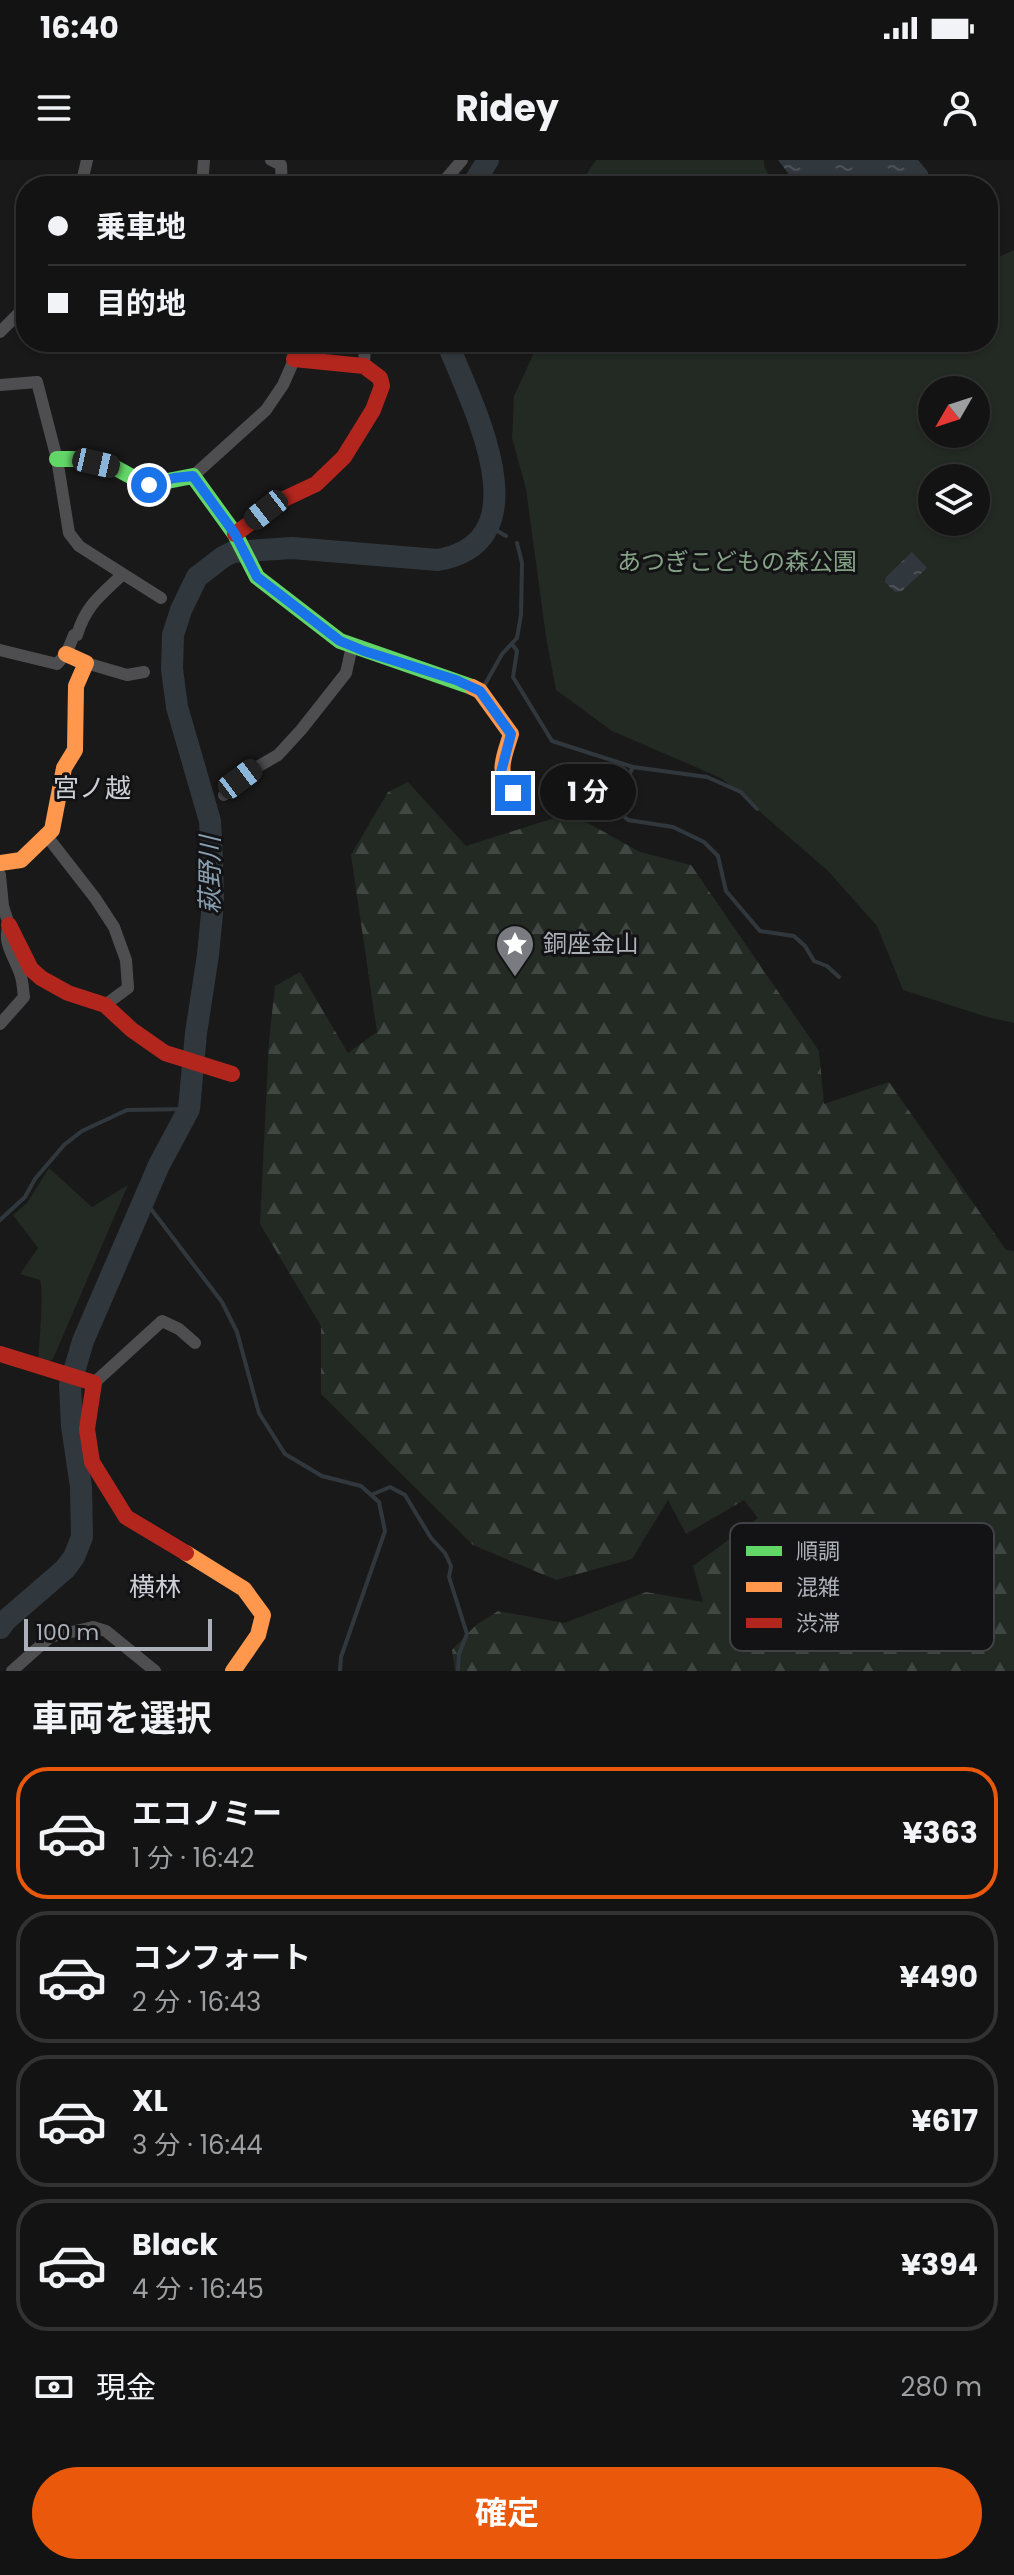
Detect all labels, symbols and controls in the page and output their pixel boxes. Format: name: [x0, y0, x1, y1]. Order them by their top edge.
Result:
text: 16:40: [40, 6, 119, 49]
text: Ridey: [455, 83, 559, 134]
icon: menu: [32, 86, 76, 130]
icon: person: [938, 86, 982, 130]
text: 乗車地: [96, 205, 186, 248]
text: 目的地: [96, 282, 186, 325]
north arrow: [918, 376, 990, 448]
map controls: [918, 376, 990, 536]
car: [70, 446, 122, 480]
button: layers: [918, 464, 990, 536]
route start: [131, 467, 167, 503]
car: [240, 486, 292, 534]
park label: あつぎこどもの森公園: [617, 545, 857, 578]
car: [214, 755, 266, 803]
callout: 1 分: [541, 765, 637, 821]
district label: 宮ノ越: [53, 770, 131, 806]
text: 1 分: [567, 774, 609, 810]
route end: [495, 775, 531, 811]
water label: 萩野川: [192, 833, 228, 914]
place icon: 銅座金山: [494, 923, 536, 978]
place label: 銅座金山: [543, 927, 639, 960]
legend: [730, 1523, 994, 1651]
text: 順調: [796, 1536, 840, 1567]
district label: 横林: [129, 1569, 181, 1605]
text: 混雑: [796, 1572, 840, 1603]
text: 渋滞: [796, 1608, 840, 1639]
scale bar: [24, 1615, 212, 1651]
text: 100 m: [36, 1617, 99, 1648]
text: 車両を選択: [32, 1693, 212, 1744]
text: エコノミー: [132, 1792, 282, 1835]
icon: car: [36, 1797, 108, 1869]
text: ¥363: [902, 1811, 978, 1854]
text: 1 分 · 16:42: [132, 1840, 254, 1876]
text: コンフォート: [132, 1936, 311, 1979]
icon: car: [36, 1941, 108, 2013]
text: ¥490: [900, 1955, 978, 1998]
text: 2 分 · 16:43: [132, 1984, 261, 2020]
text: XL: [132, 2079, 168, 2122]
icon: car: [36, 2085, 108, 2157]
text: ¥617: [911, 2099, 978, 2142]
text: 3 分 · 16:44: [132, 2127, 263, 2163]
text: Black: [132, 2223, 218, 2266]
icon: car: [36, 2229, 108, 2301]
text: ¥394: [901, 2243, 978, 2286]
text: 4 分 · 16:45: [132, 2271, 264, 2307]
icon: cash: [32, 2365, 76, 2409]
text: 現金: [96, 2366, 156, 2409]
text: 280 m: [901, 2369, 982, 2405]
button: 確定: [32, 2467, 982, 2559]

